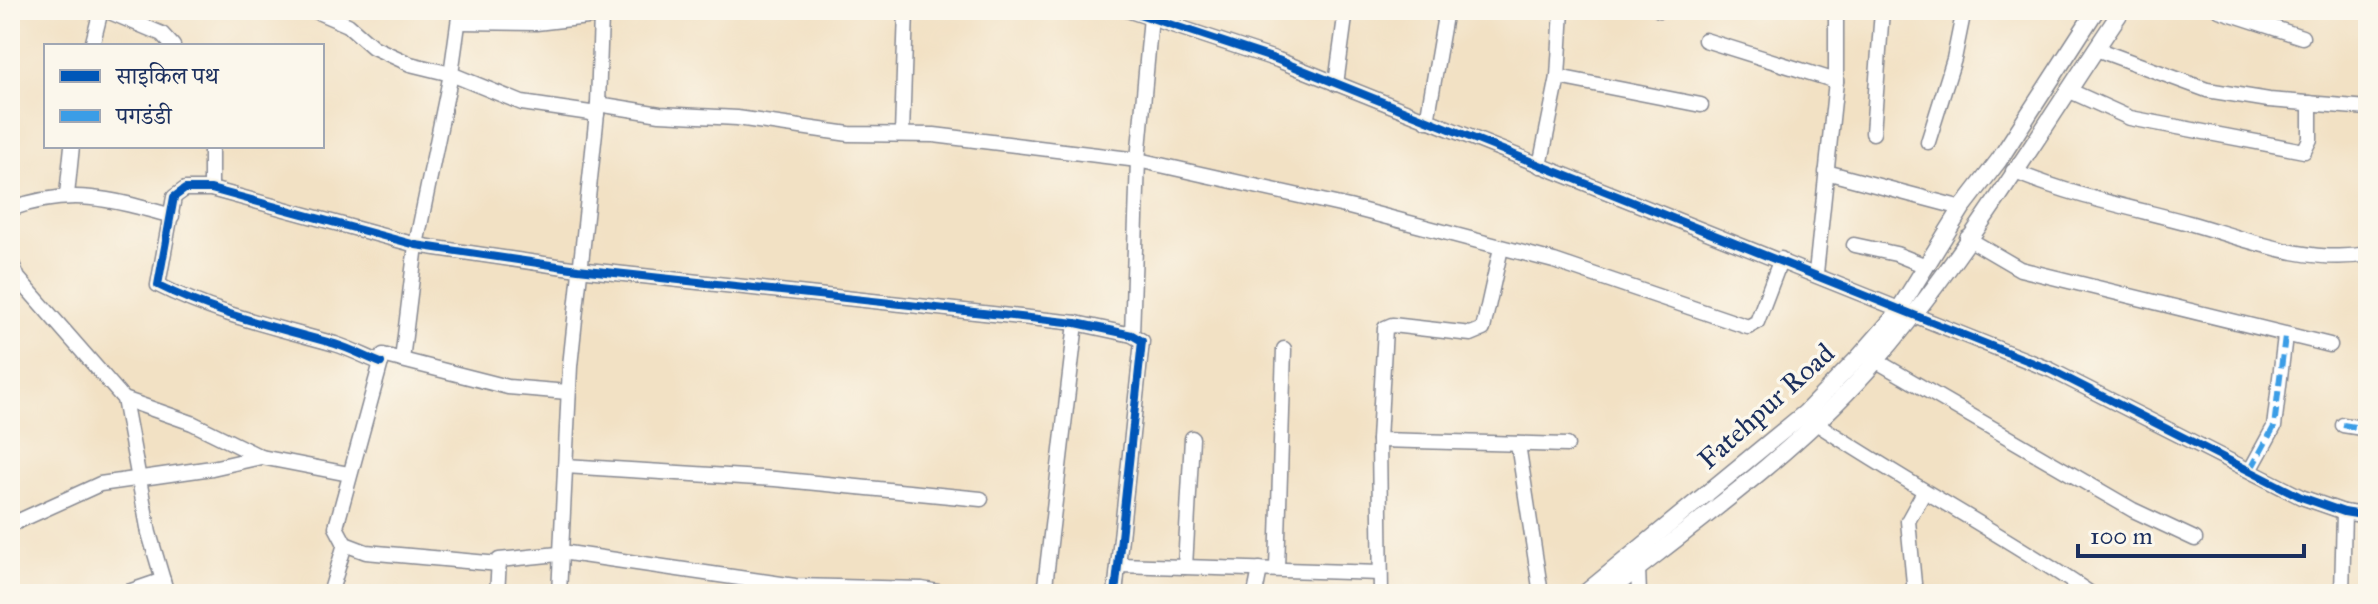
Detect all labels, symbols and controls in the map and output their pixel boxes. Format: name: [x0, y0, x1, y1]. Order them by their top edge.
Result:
legend: [44, 44, 324, 148]
text: साइकिल पथ: [115, 61, 220, 91]
text: पगडंडी: [115, 101, 173, 131]
street label: Fatehpur Road: [1691, 336, 1841, 476]
scale bar: [2078, 508, 2304, 558]
text: 100 m: [2090, 521, 2153, 551]

